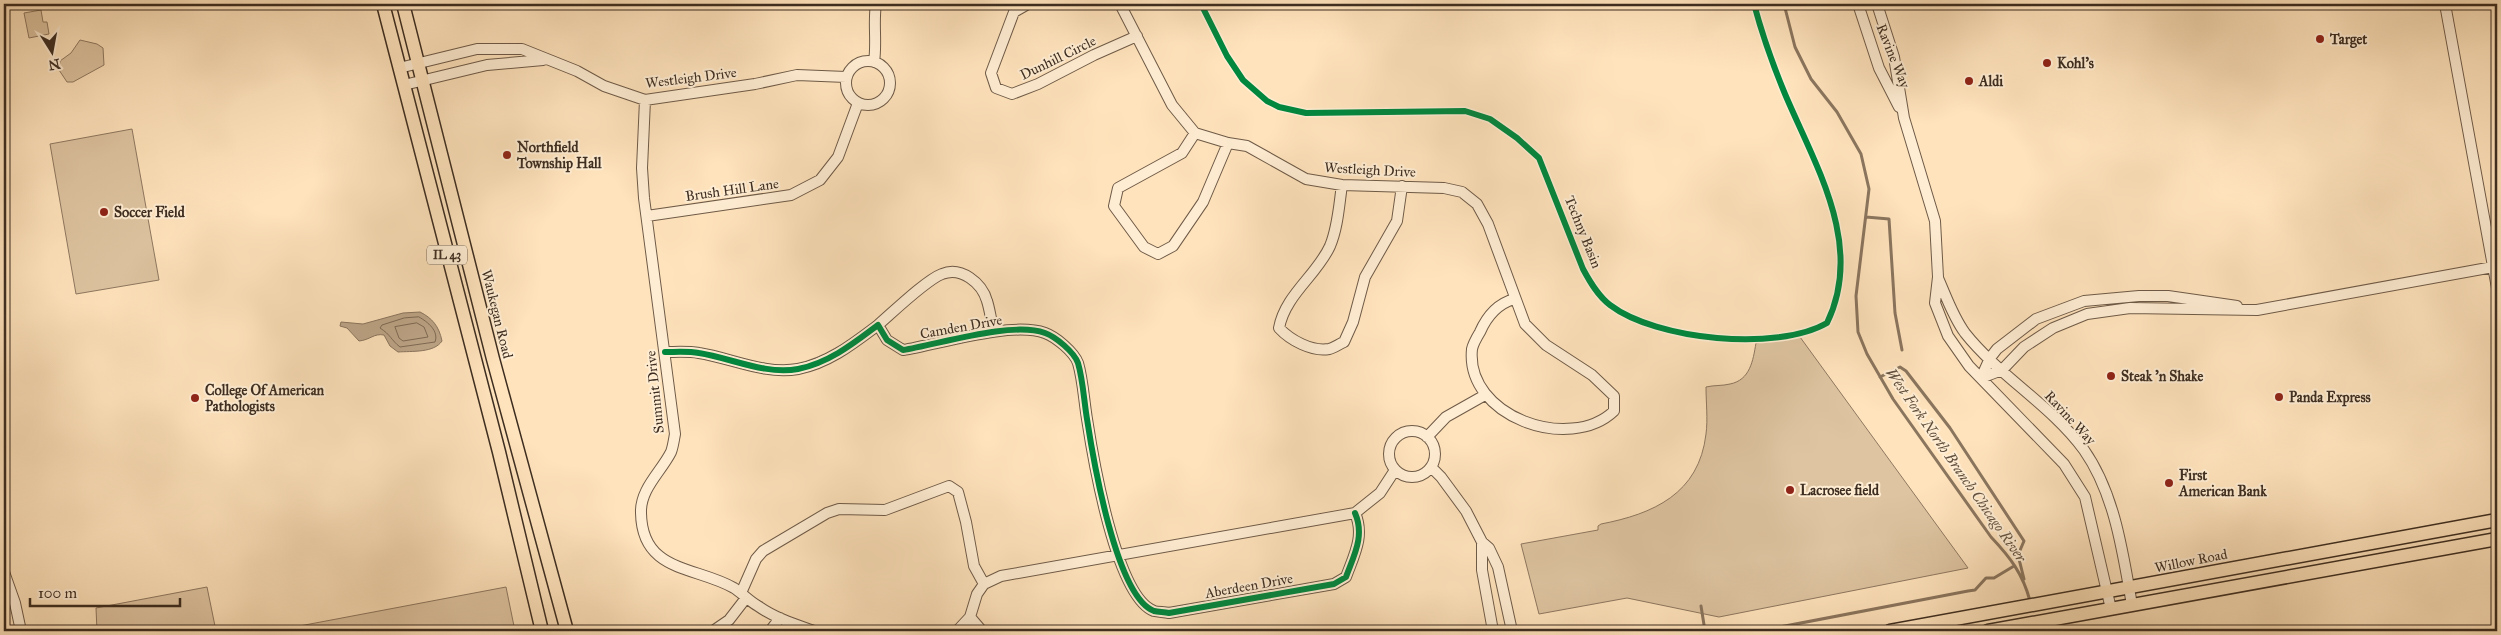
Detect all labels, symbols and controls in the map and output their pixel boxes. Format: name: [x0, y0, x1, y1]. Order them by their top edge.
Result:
street label: Ravine Way: [1872, 21, 1914, 91]
north arrow: [28, 28, 78, 78]
place label: Target: [2329, 31, 2367, 49]
street label: Dunhill Circle: [1017, 32, 1099, 84]
marker: Target: [2314, 33, 2326, 45]
text: N: [47, 55, 62, 74]
place label: Kohl's: [2057, 55, 2094, 72]
marker: Kohl's: [2041, 57, 2053, 69]
street label: Westleigh Drive: [644, 64, 738, 92]
place label: Aldi: [1978, 73, 2003, 90]
marker: Aldi: [1963, 75, 1975, 87]
place label: Northfield Township Hall: [516, 139, 603, 173]
marker: Northfield Township Hall: [501, 149, 513, 161]
street label: Westleigh Drive: [1324, 159, 1416, 181]
street label: Brush Hill Lane: [684, 175, 780, 205]
street label: Techny Basin: [1561, 193, 1605, 271]
place label: Soccer Field: [114, 204, 186, 221]
marker: Soccer Field: [98, 206, 110, 218]
road number: IL 43: [427, 246, 467, 264]
street label: Waukegan Road: [478, 268, 516, 360]
street label: Camden Drive: [919, 311, 1004, 343]
street label: Summit Drive: [642, 350, 668, 434]
water label: West Fork North Branch Chicago River: [1882, 364, 2031, 566]
place label: Steak 'n Shake: [2121, 368, 2203, 385]
marker: Steak 'n Shake: [2105, 370, 2117, 382]
place label: College Of American Pathologists: [205, 382, 325, 416]
street label: Ravine Way: [2041, 387, 2100, 449]
place label: Panda Express: [2289, 389, 2371, 407]
marker: Panda Express: [2273, 391, 2285, 403]
marker: College Of American Pathologists: [189, 392, 201, 404]
place label: First American Bank: [2178, 467, 2267, 500]
marker: First American Bank: [2163, 477, 2175, 489]
place label: Lacrosee field: [1800, 482, 1880, 499]
marker: Lacrosee field: [1784, 484, 1796, 496]
street label: Willow Road: [2153, 546, 2229, 576]
street label: Aberdeen Drive: [1203, 570, 1294, 602]
scale bar: [30, 575, 180, 607]
text: 100 m: [38, 584, 78, 602]

